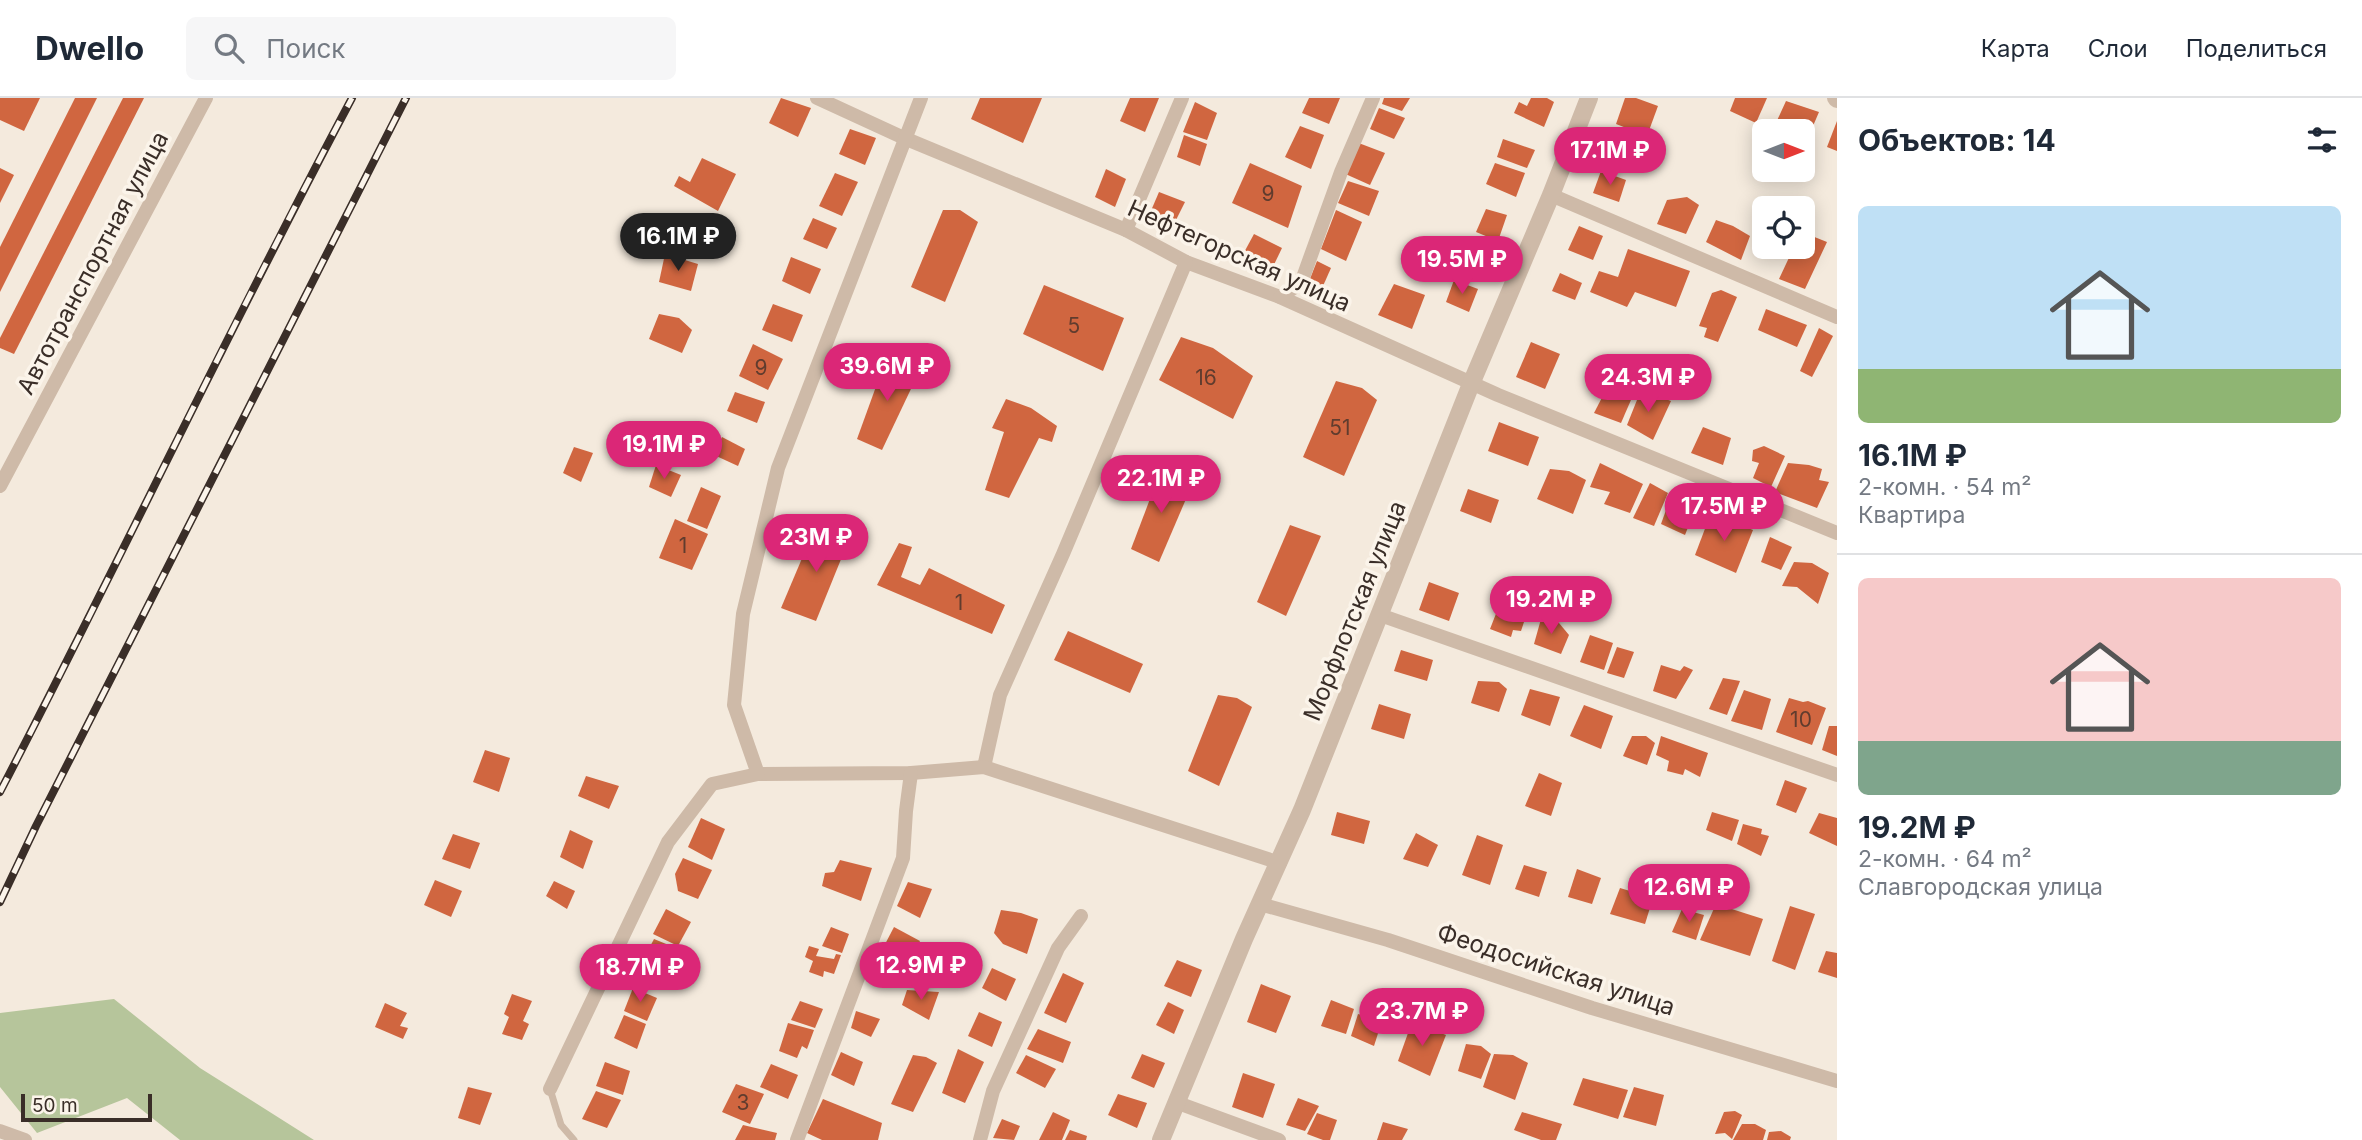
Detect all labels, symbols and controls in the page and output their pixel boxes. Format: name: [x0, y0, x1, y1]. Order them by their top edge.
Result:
search box: [186, 17, 676, 80]
text: Dwello: [35, 28, 144, 68]
icon: search: [210, 29, 248, 67]
text: Поиск: [266, 33, 345, 64]
text: Карта: [1981, 34, 2050, 63]
text: Слои: [2088, 34, 2148, 63]
text: Поделиться: [2186, 34, 2327, 63]
north arrow: [1752, 119, 1815, 182]
map controls: [1752, 119, 1815, 259]
icon: filters: [2303, 121, 2341, 159]
text: Объектов: 14: [1858, 122, 2056, 158]
street label: Автотранспортная улица: [11, 126, 174, 399]
pin: 17.1M ₽: [1545, 127, 1675, 187]
text: 17.1M ₽: [1570, 136, 1650, 164]
house number: 9: [1261, 181, 1275, 206]
street label: Нефтегорская улица: [1123, 193, 1355, 318]
button: locate: [1752, 196, 1815, 259]
pin: 16.1M ₽: [613, 214, 743, 273]
text: 16.1M ₽: [636, 222, 720, 250]
pin: 19.5M ₽: [1397, 236, 1527, 296]
text: 19.5M ₽: [1417, 245, 1507, 273]
icon: home: [2037, 252, 2163, 378]
house number: 5: [1068, 313, 1080, 338]
pin: 39.6M ₽: [822, 344, 952, 403]
text: 39.6M ₽: [840, 352, 935, 380]
pin: 24.3M ₽: [1583, 354, 1713, 414]
house number: 9: [754, 355, 768, 380]
text: 24.3M ₽: [1601, 363, 1695, 391]
house number: 16: [1195, 365, 1217, 390]
house number: 51: [1329, 415, 1351, 440]
pin: 19.1M ₽: [599, 422, 729, 481]
text: 19.1M ₽: [622, 430, 706, 458]
text: 16.1M ₽: [1858, 437, 1967, 473]
pin: 22.1M ₽: [1096, 456, 1226, 515]
text: 22.1M ₽: [1117, 464, 1205, 492]
text: 2-комн. · 54 m²: [1858, 473, 2031, 501]
pin: 17.5M ₽: [1659, 484, 1789, 543]
text: 17.5M ₽: [1681, 492, 1767, 520]
street label: Морфлотская улица: [1297, 497, 1412, 725]
text: Квартира: [1858, 501, 1965, 529]
pin: 23M ₽: [767, 514, 865, 574]
text: 23M ₽: [779, 523, 853, 551]
house number: 1: [679, 533, 687, 558]
pin: 19.2M ₽: [1486, 576, 1616, 636]
text: 19.2M ₽: [1506, 585, 1596, 613]
house number: 1: [955, 590, 963, 615]
icon: home: [2037, 624, 2163, 750]
house number: 10: [1790, 707, 1812, 732]
text: 19.2M ₽: [1858, 809, 1976, 845]
text: 2-комн. · 64 m²: [1858, 845, 2032, 873]
pin: 12.6M ₽: [1624, 864, 1754, 924]
text: 12.6M ₽: [1644, 873, 1734, 901]
text: Славгородская улица: [1858, 873, 2103, 901]
street label: Феодосийская улица: [1434, 917, 1679, 1022]
pin: 12.9M ₽: [856, 942, 986, 1002]
pin: 18.7M ₽: [575, 944, 705, 1004]
text: 12.9M ₽: [876, 951, 966, 979]
text: 18.7M ₽: [596, 953, 684, 981]
pin: 23.7M ₽: [1357, 988, 1487, 1048]
text: 23.7M ₽: [1375, 997, 1469, 1025]
house number: 3: [737, 1090, 749, 1115]
scale bar: [21, 1091, 152, 1123]
text: 50 m: [32, 1094, 78, 1117]

